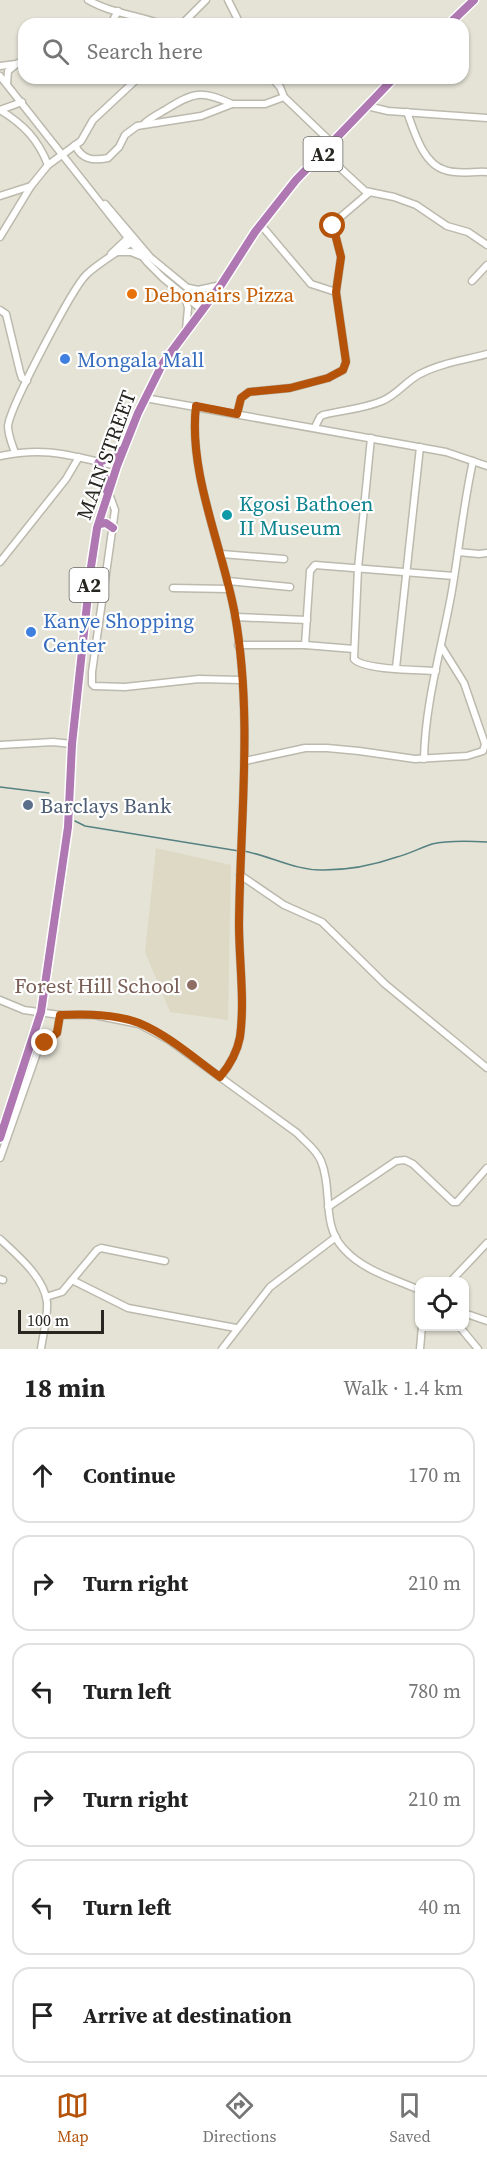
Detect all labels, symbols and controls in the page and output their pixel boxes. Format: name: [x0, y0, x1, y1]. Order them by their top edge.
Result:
search box: [18, 18, 469, 84]
icon: search: [39, 35, 72, 68]
text: Search here: [87, 36, 203, 66]
road number: A2: [304, 137, 342, 171]
route start: [319, 212, 345, 238]
place label: Debonairs Pizza: [144, 280, 294, 309]
marker: Debonairs Pizza: [125, 287, 139, 301]
place label: Mongala Mall: [77, 345, 204, 374]
marker: Mongala Mall: [58, 352, 72, 366]
street label: MAIN STREET: [69, 386, 143, 524]
place label: Kgosi Bathoen II Museum: [239, 489, 374, 542]
marker: Kgosi Bathoen II Museum: [220, 508, 234, 522]
road number: A2: [70, 568, 109, 602]
place label: Kanye Shopping Center: [43, 606, 194, 659]
marker: Kanye Shopping Center: [24, 625, 38, 639]
place label: Barclays Bank: [40, 791, 172, 820]
marker: Barclays Bank: [21, 798, 35, 812]
place label: Forest Hill School: [14, 971, 180, 1000]
marker: Forest Hill School: [185, 978, 199, 992]
route end: [31, 1029, 57, 1055]
map controls: [415, 1277, 469, 1331]
button: locate: [415, 1277, 469, 1331]
scale bar: [18, 1307, 104, 1334]
text: 100 m: [27, 1309, 69, 1331]
text: 18 min: [24, 1370, 106, 1406]
text: Walk · 1.4 km: [343, 1374, 463, 1402]
icon: ahead: [26, 1459, 59, 1492]
text: Continue: [83, 1460, 176, 1490]
text: 170 m: [408, 1461, 461, 1489]
icon: right: [26, 1567, 59, 1600]
text: Turn right: [83, 1568, 188, 1598]
text: 210 m: [408, 1569, 461, 1597]
icon: left: [26, 1675, 59, 1708]
text: Turn left: [83, 1676, 171, 1706]
text: 780 m: [408, 1677, 461, 1705]
icon: right: [26, 1783, 59, 1816]
text: Turn right: [83, 1784, 188, 1814]
text: 210 m: [408, 1785, 461, 1813]
icon: left: [26, 1891, 59, 1924]
text: Turn left: [83, 1892, 171, 1922]
text: 40 m: [418, 1893, 461, 1921]
icon: arrive: [26, 1999, 59, 2032]
text: Arrive at destination: [83, 2000, 292, 2030]
tab: Map: [56, 2089, 89, 2147]
tab: Directions: [202, 2089, 277, 2147]
tab: Saved: [389, 2089, 431, 2147]

